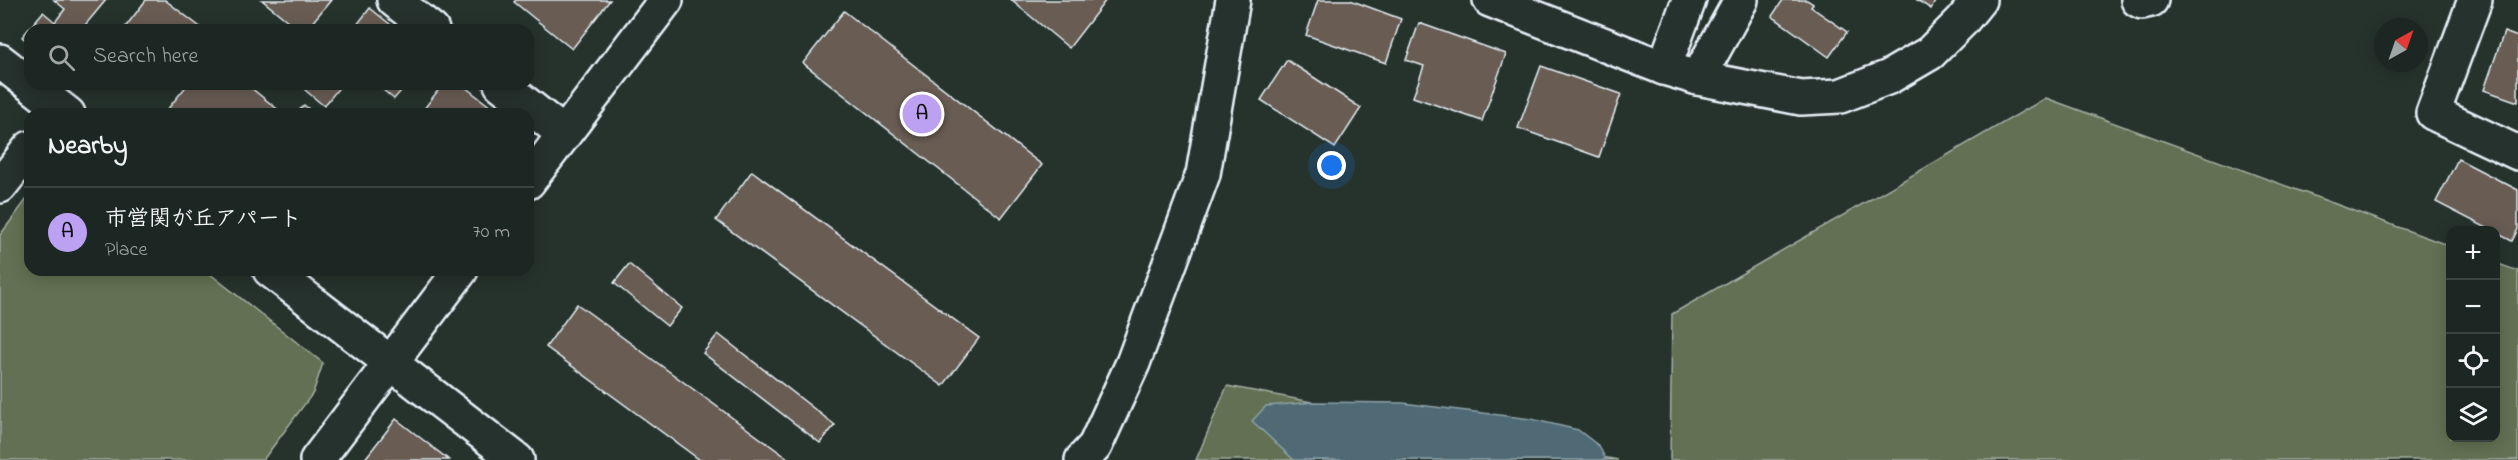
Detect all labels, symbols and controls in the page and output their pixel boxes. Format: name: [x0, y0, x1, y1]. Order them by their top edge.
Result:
north arrow: [2374, 18, 2428, 72]
search box: [24, 24, 534, 90]
icon: search: [45, 41, 78, 74]
text: Search here: [93, 41, 198, 73]
pin: A: [902, 92, 942, 136]
text: Nearby: [48, 128, 127, 166]
your location: [1317, 151, 1346, 180]
text: 市営関が丘アパート: [105, 204, 302, 236]
text: A: [61, 218, 74, 247]
text: 70 m: [473, 218, 510, 247]
map controls: [2446, 226, 2500, 442]
button: +: [2446, 226, 2500, 280]
text: Place: [105, 236, 147, 265]
button: −: [2446, 280, 2500, 334]
button: locate: [2446, 334, 2500, 388]
button: layers: [2446, 388, 2500, 442]

